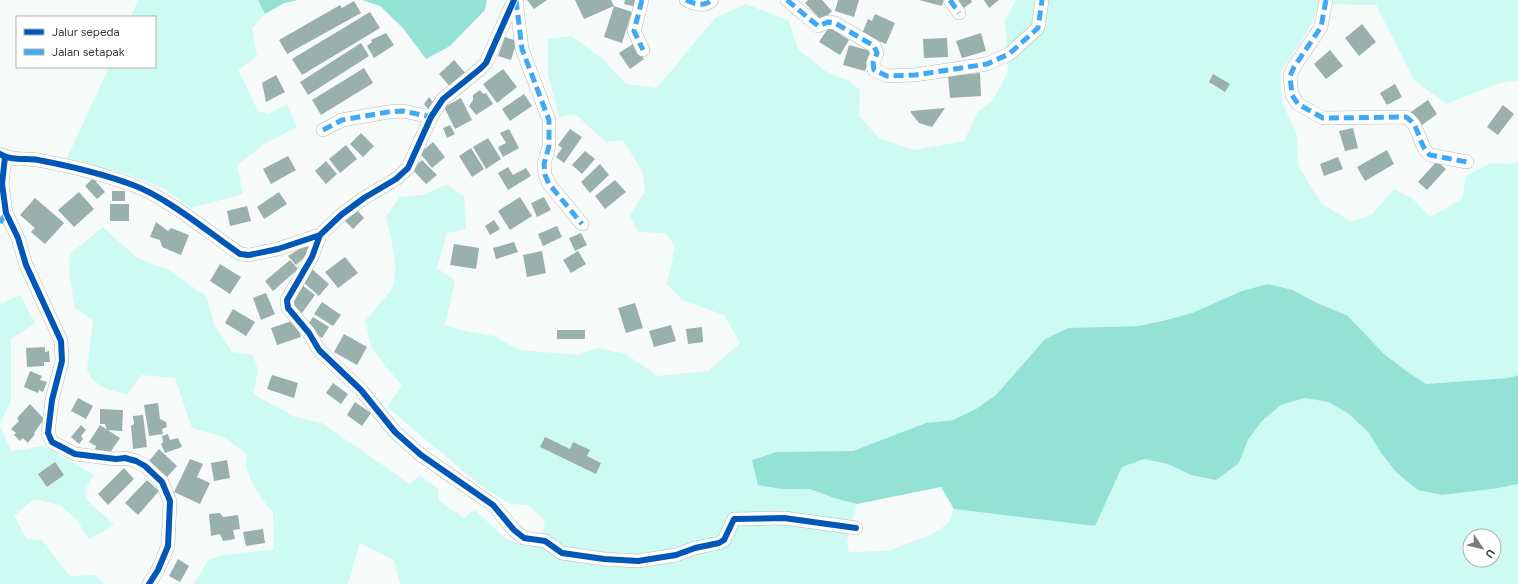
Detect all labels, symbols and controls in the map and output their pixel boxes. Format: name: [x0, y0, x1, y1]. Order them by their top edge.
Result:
legend: [16, 16, 156, 68]
text: Jalur sepeda: [52, 25, 120, 39]
text: Jalan setapak: [52, 45, 125, 59]
north arrow: [1462, 528, 1502, 568]
text: U: [1482, 547, 1497, 561]

